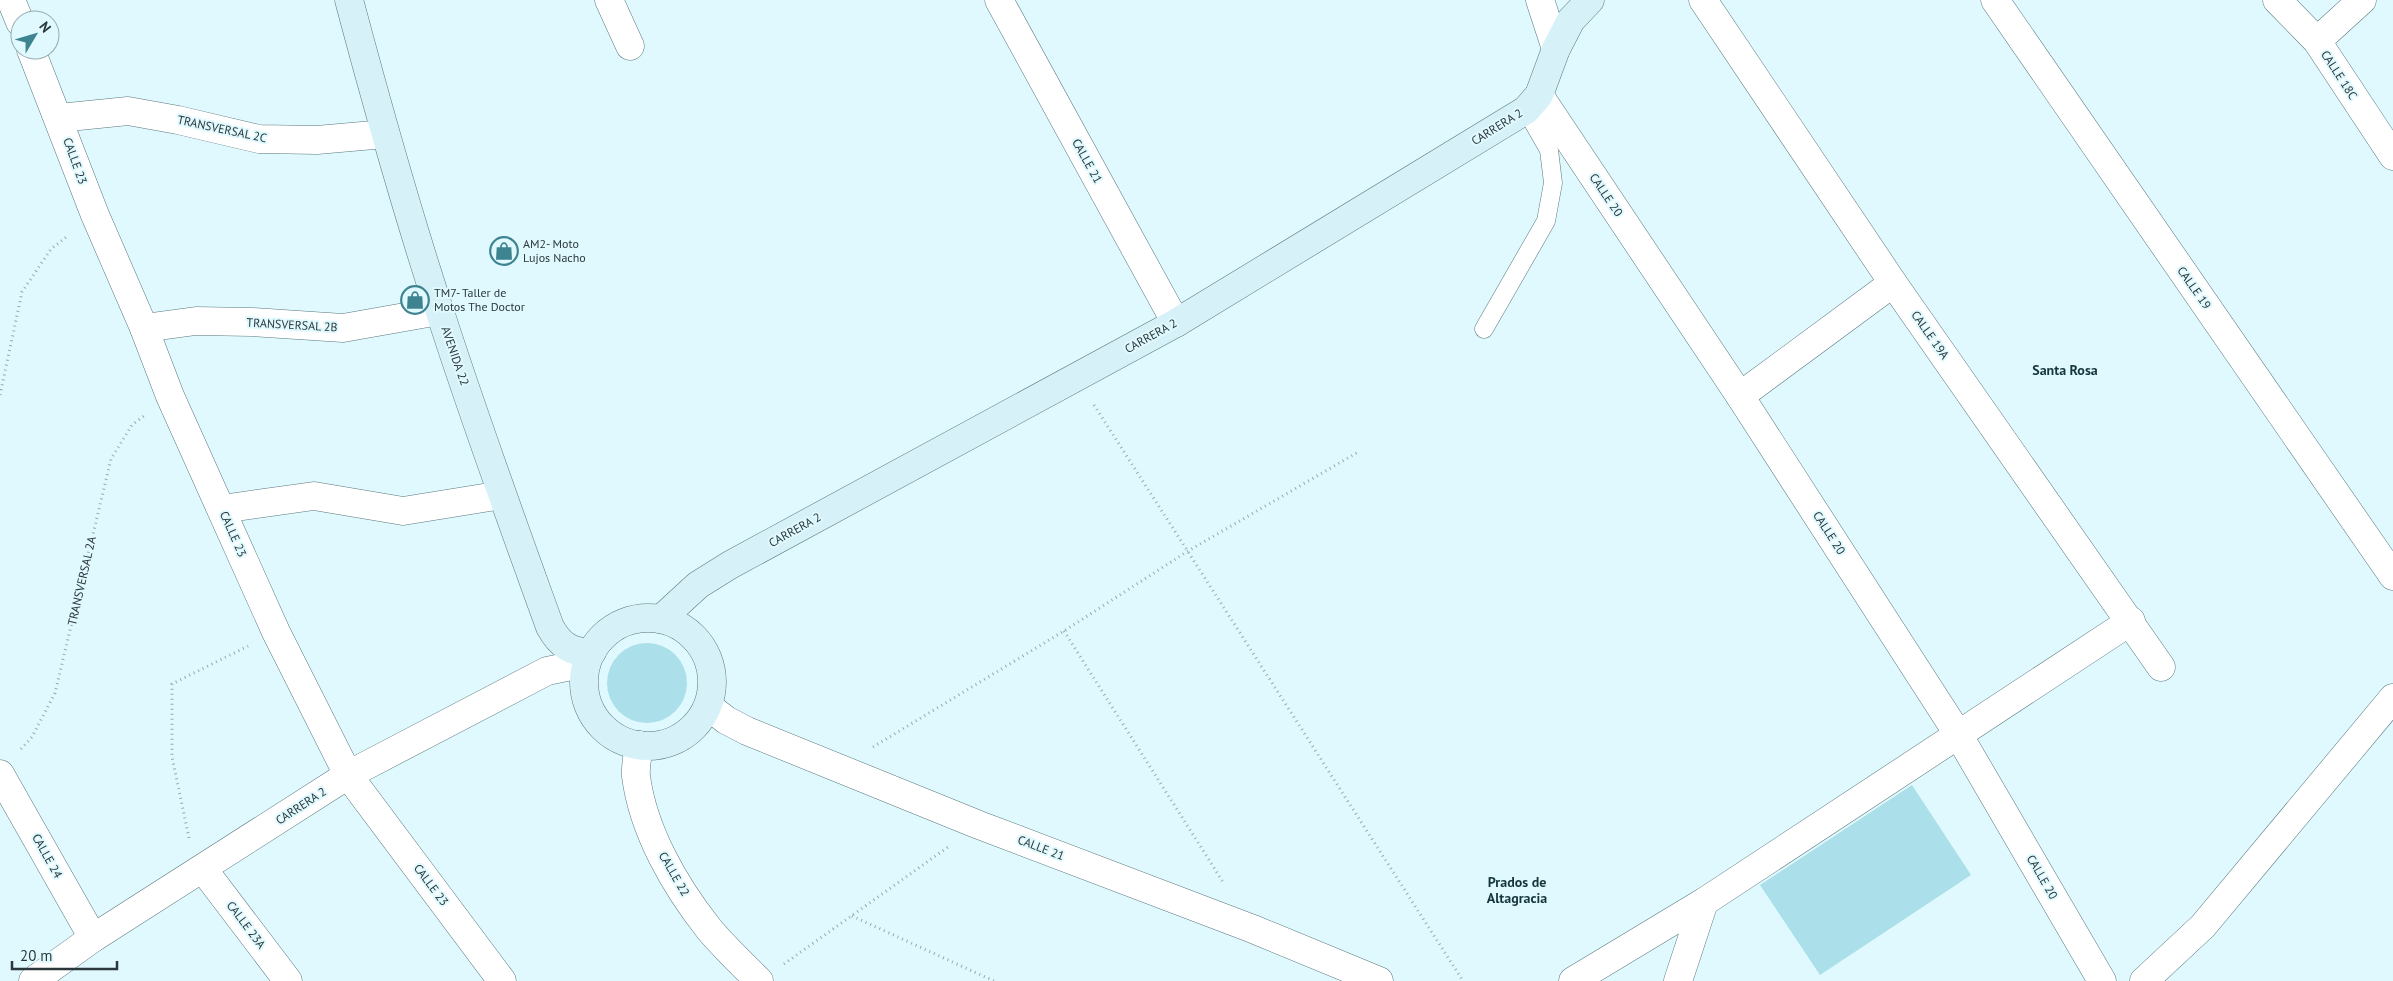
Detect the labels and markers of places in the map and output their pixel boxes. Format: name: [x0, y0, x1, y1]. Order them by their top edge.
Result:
shop icon: AM2- Moto Lujos Nacho: [489, 236, 519, 266]
place label: AM2- Moto Lujos Nacho: [523, 236, 586, 265]
shop icon: TM7- Taller de Motos The Doctor: [400, 285, 430, 315]
place label: TM7- Taller de Motos The Doctor: [434, 285, 525, 314]

